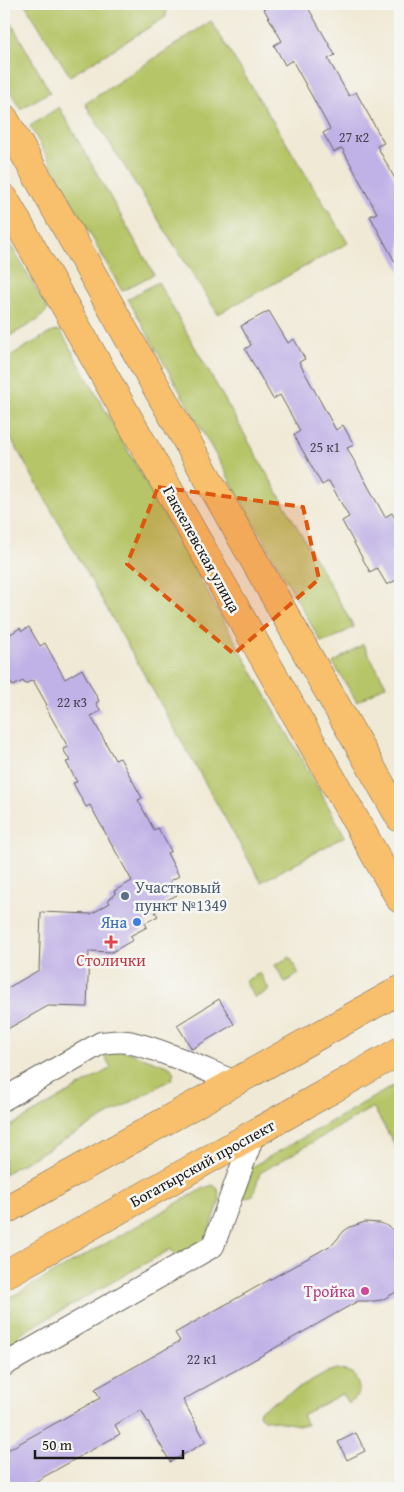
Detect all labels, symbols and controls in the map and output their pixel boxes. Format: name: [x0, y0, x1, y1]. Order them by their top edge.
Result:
house number: 27 к2: [339, 127, 369, 147]
house number: 25 к1: [310, 437, 340, 457]
street label: Гаккелевская улица: [157, 481, 247, 617]
house number: 22 к3: [57, 692, 87, 712]
place label: Участковый пункт №1349: [135, 875, 227, 917]
marker: Участковый пункт №1349: [119, 890, 131, 902]
place label: Яна: [100, 910, 127, 934]
marker: Яна: [131, 916, 143, 928]
marker: Столички: [105, 936, 117, 948]
place label: Столички: [76, 948, 146, 972]
street label: Богатырский проспект: [125, 1113, 279, 1213]
place label: Тройка: [304, 1279, 355, 1303]
marker: Тройка: [359, 1285, 371, 1297]
house number: 22 к1: [187, 1349, 217, 1369]
scale bar: [35, 1427, 182, 1459]
text: 50 m: [42, 1434, 73, 1455]

